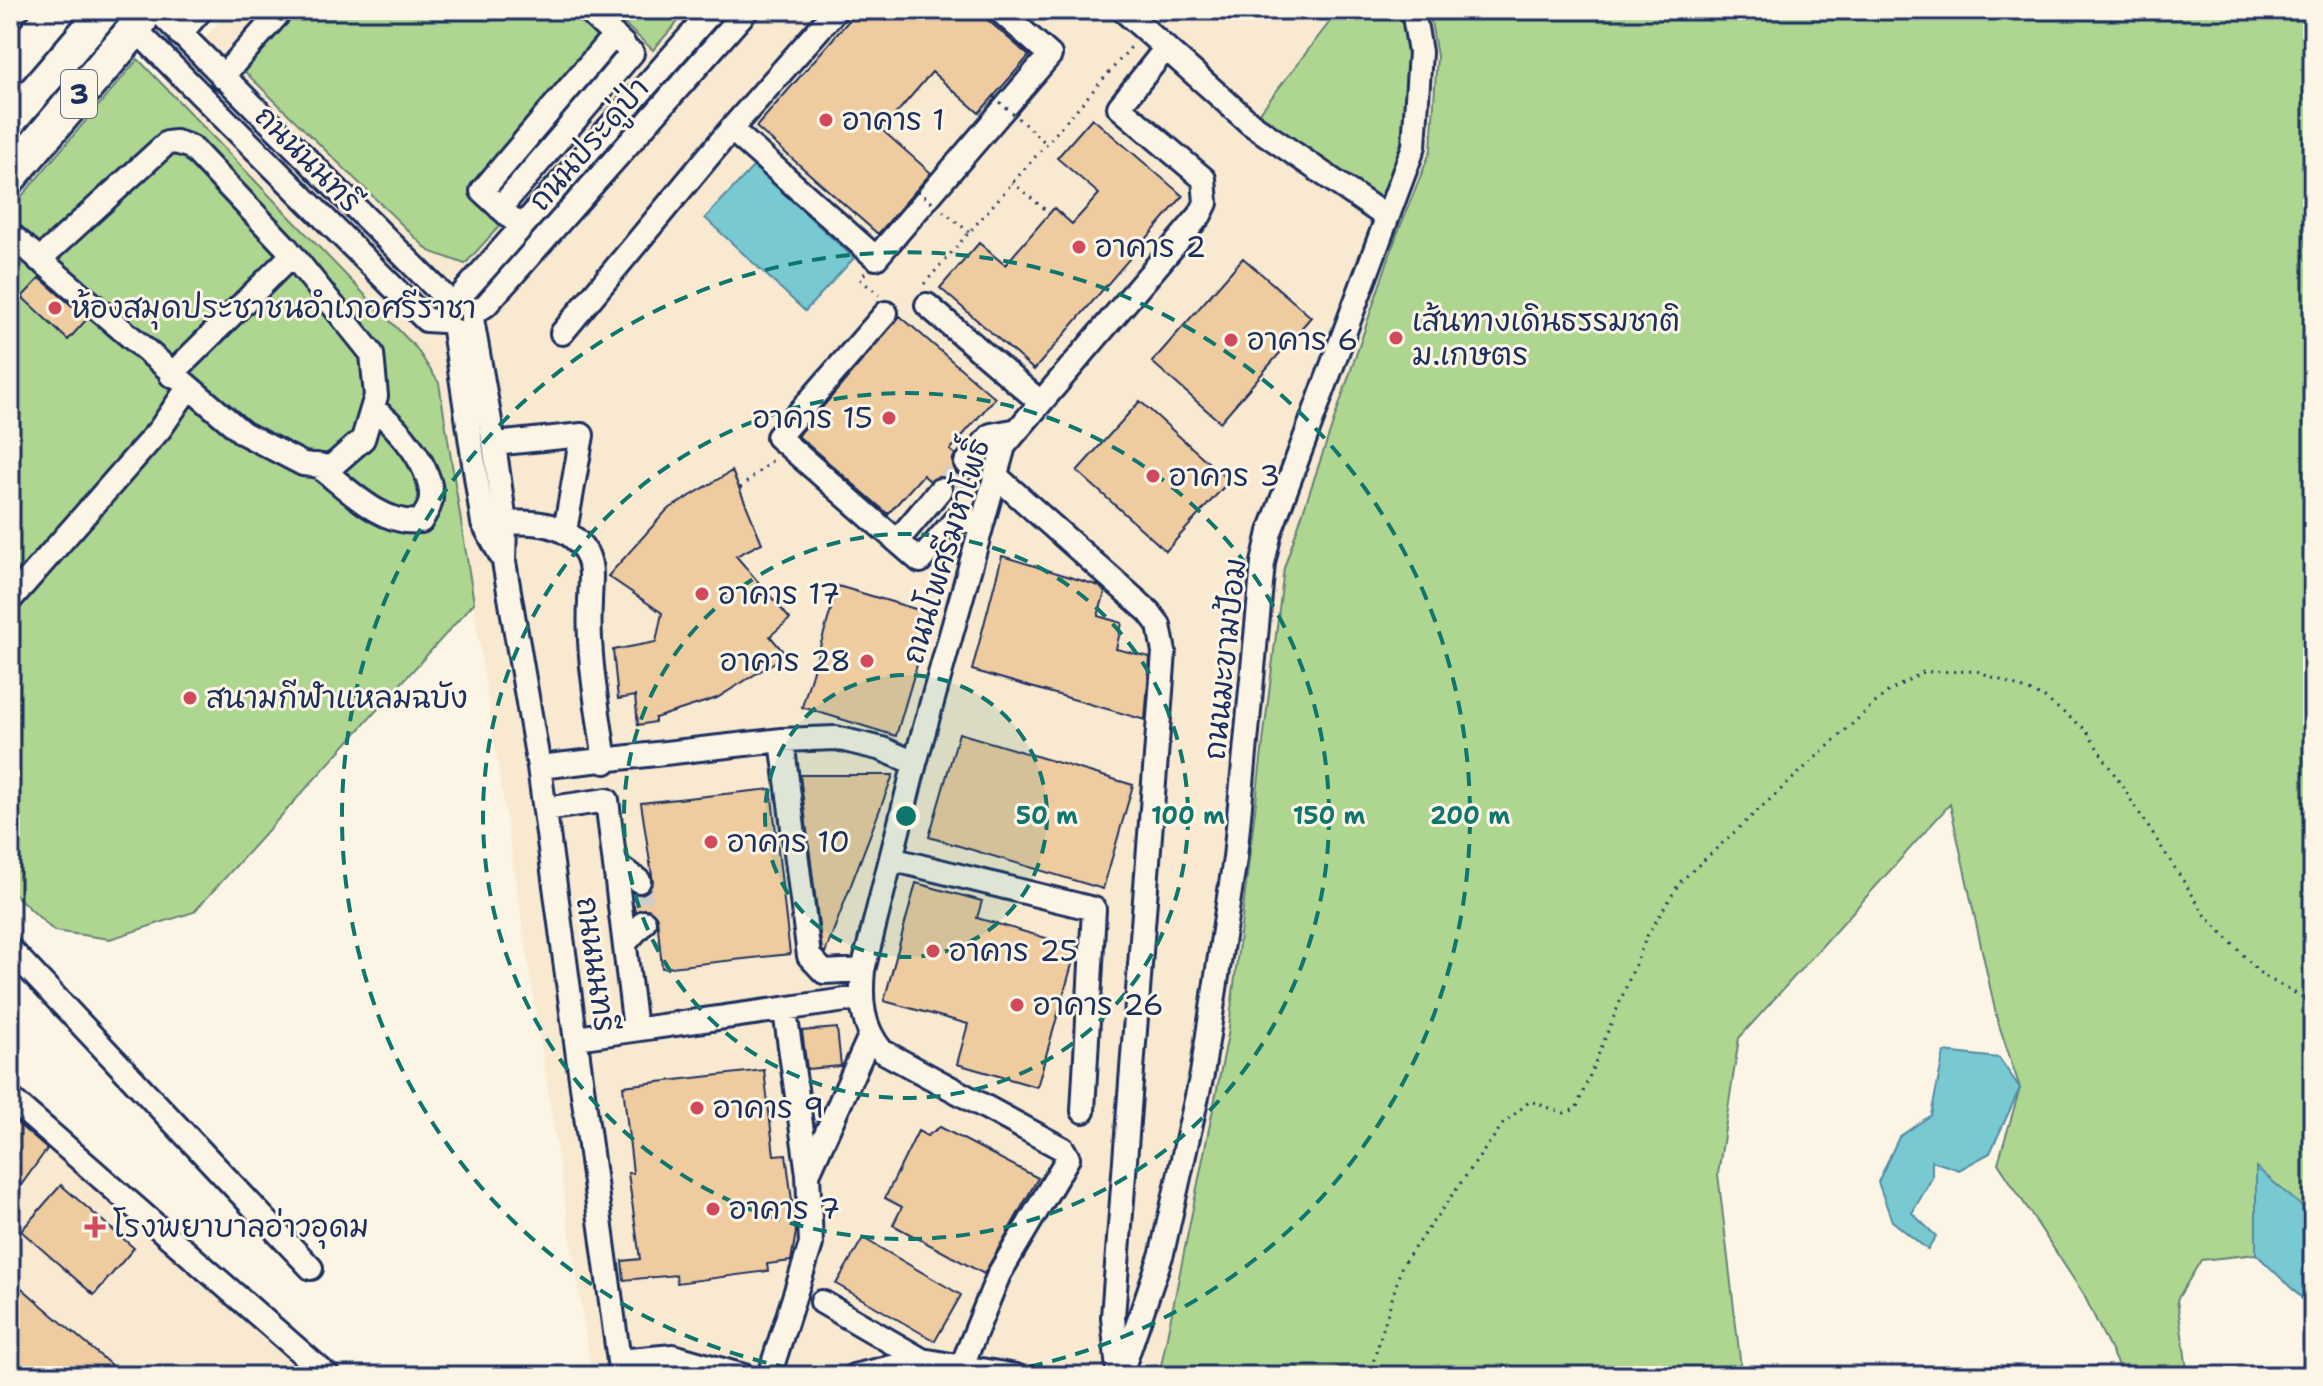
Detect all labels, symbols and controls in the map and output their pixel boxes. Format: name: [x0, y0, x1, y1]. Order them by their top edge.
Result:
street label: ถนนประดู่ป่า: [519, 68, 660, 221]
road number: 3: [61, 70, 97, 118]
street label: ถนนนนทรี: [246, 96, 371, 221]
place label: อาคาร 1: [842, 99, 945, 140]
marker: อาคาร 1: [817, 111, 835, 129]
place label: อาคาร 2: [1095, 226, 1206, 267]
marker: อาคาร 2: [1070, 238, 1088, 256]
place label: ห้องสมุดประชาชนอำเภอศรีราชา: [71, 287, 476, 330]
marker: ห้องสมุดประชาชนอำเภอศรีราชา: [46, 299, 64, 317]
place label: เส้นทางเดินธรรมชาติ ม.เกษตร: [1412, 300, 1680, 375]
place label: อาคาร 6: [1247, 319, 1358, 360]
marker: เส้นทางเดินธรรมชาติ ม.เกษตร: [1387, 329, 1405, 347]
marker: อาคาร 6: [1222, 331, 1240, 349]
place label: อาคาร 15: [752, 397, 873, 438]
marker: อาคาร 15: [880, 409, 898, 427]
street label: ถนนโพศรีมหาโพธิ์: [885, 431, 999, 669]
place label: อาคาร 3: [1169, 455, 1280, 496]
marker: อาคาร 3: [1144, 467, 1162, 485]
street label: ถนนมะขามป้อม: [1194, 556, 1255, 762]
place label: อาคาร 17: [718, 573, 840, 614]
marker: อาคาร 17: [693, 585, 711, 603]
place label: อาคาร 28: [720, 640, 851, 681]
marker: อาคาร 28: [858, 652, 876, 670]
place label: สนามกีฬาแหลมฉบัง: [206, 677, 468, 718]
marker: สนามกีฬาแหลมฉบัง: [181, 689, 199, 707]
text: 50 m: [1016, 800, 1078, 832]
text: 100 m: [1151, 800, 1225, 832]
text: 150 m: [1293, 800, 1365, 832]
text: 200 m: [1430, 800, 1510, 832]
centre of rings: [892, 802, 920, 830]
place label: อาคาร 10: [727, 821, 850, 862]
marker: อาคาร 10: [702, 833, 720, 851]
street label: ถนนนนทรี: [567, 894, 626, 1034]
place label: อาคาร 25: [949, 930, 1078, 971]
marker: อาคาร 25: [924, 942, 942, 960]
place label: อาคาร 26: [1033, 984, 1164, 1025]
marker: อาคาร 26: [1008, 996, 1026, 1014]
place label: อาคาร 9: [713, 1087, 824, 1128]
marker: อาคาร 9: [688, 1099, 706, 1117]
place label: อาคาร 7: [729, 1188, 840, 1229]
marker: อาคาร 7: [704, 1200, 722, 1218]
place label: โรงพยาบาลอ่าวอุดม: [113, 1206, 369, 1249]
marker: โรงพยาบาลอ่าวอุดม: [84, 1216, 106, 1238]

